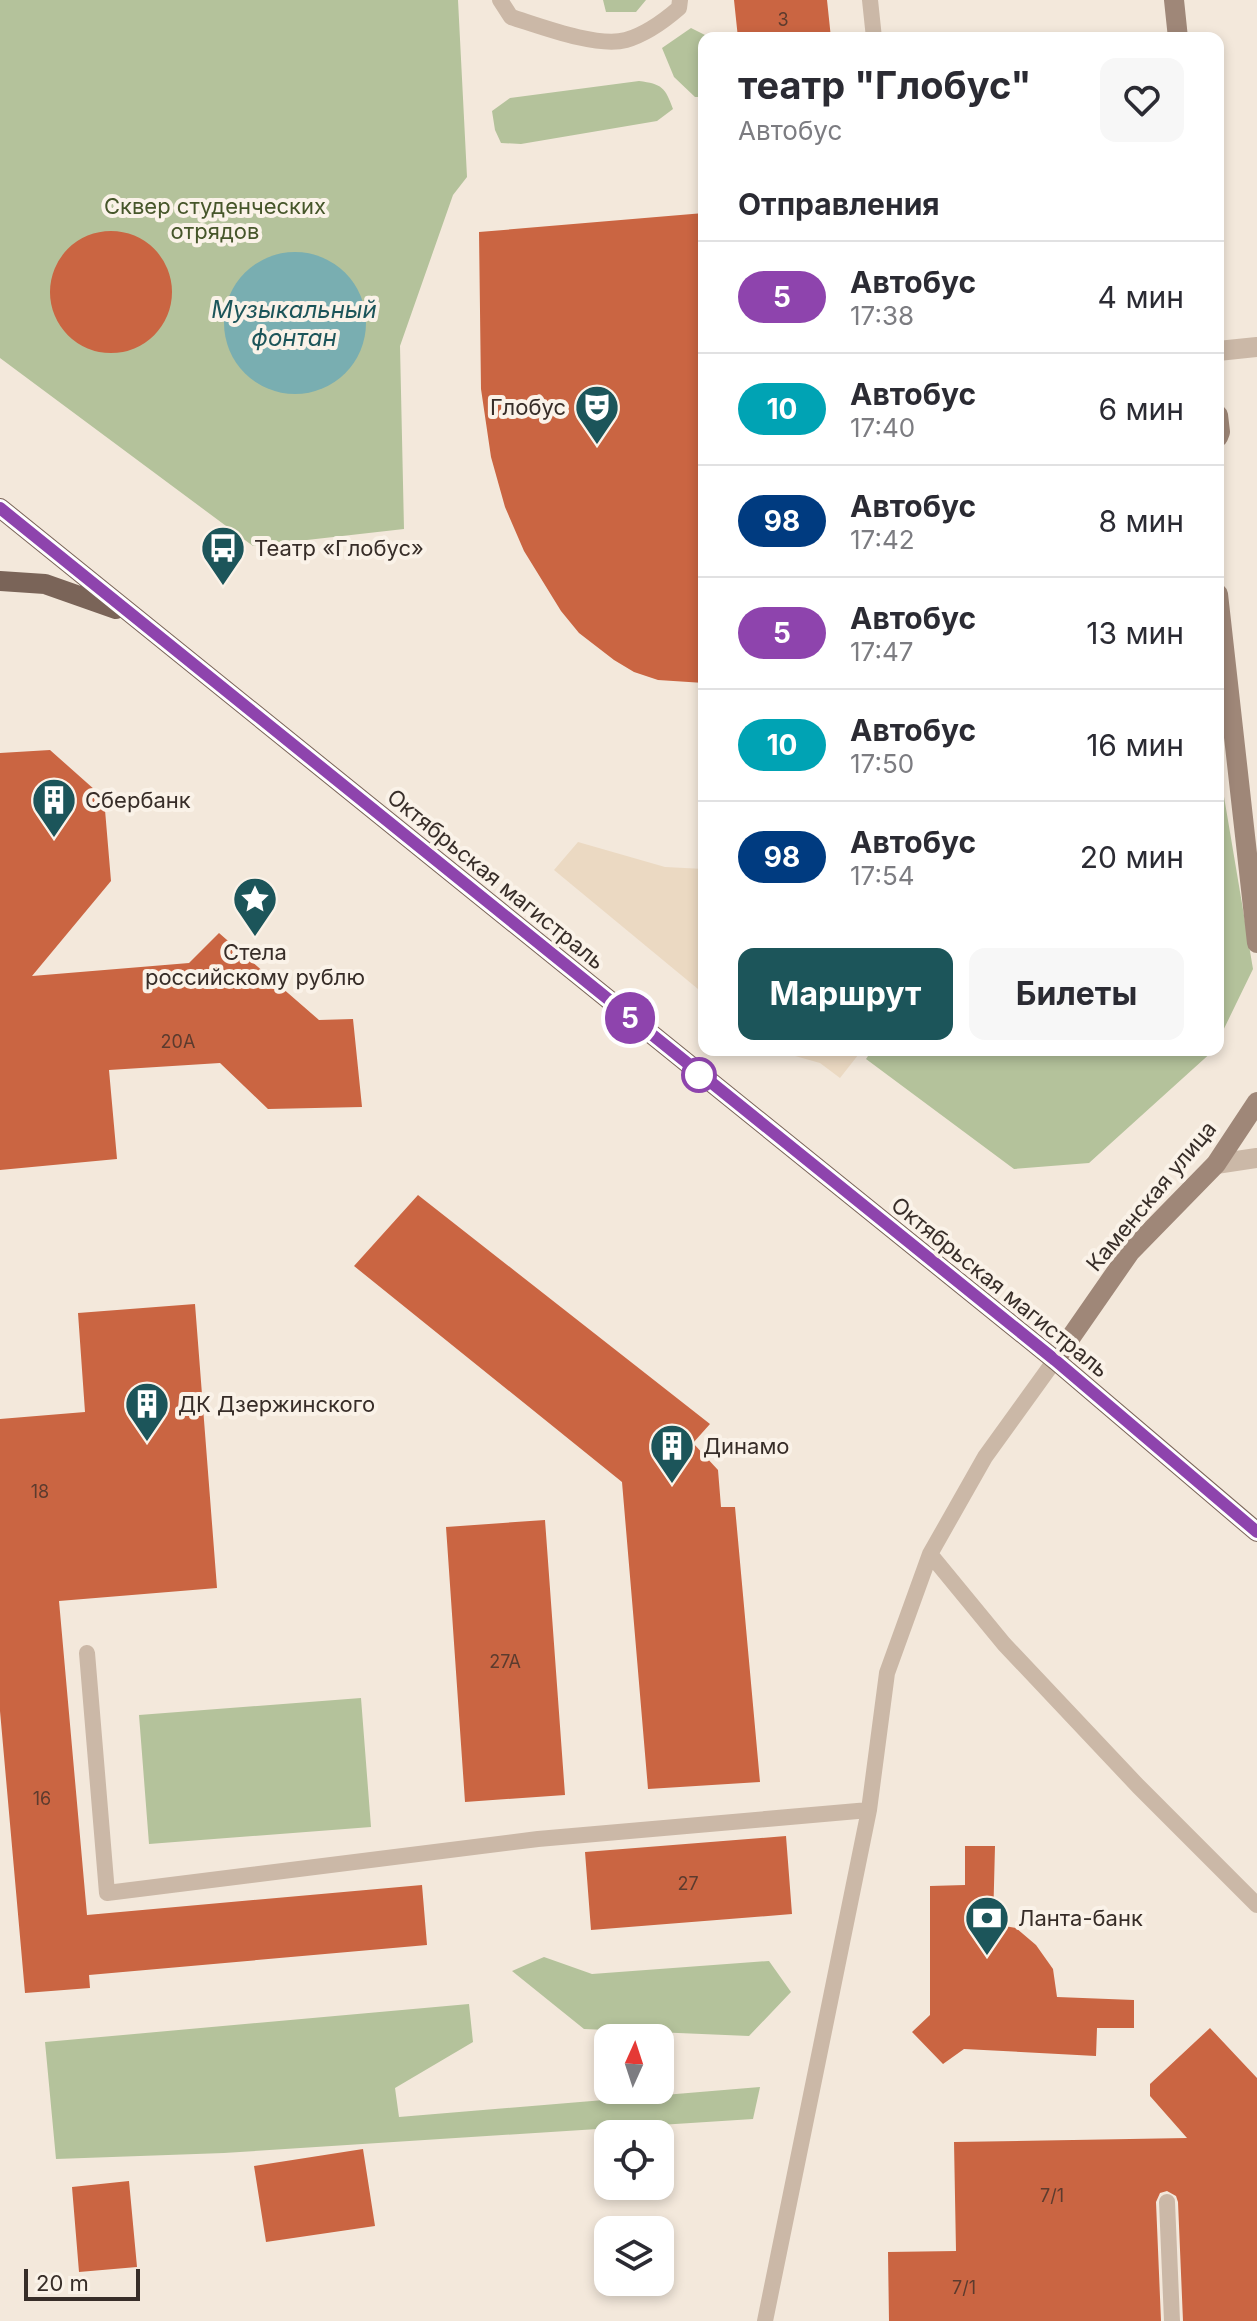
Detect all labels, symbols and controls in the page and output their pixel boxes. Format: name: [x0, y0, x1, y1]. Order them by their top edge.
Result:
house number: 3: [777, 9, 789, 30]
button: heart: [1100, 58, 1184, 142]
text: театр "Глобус": [738, 62, 1031, 108]
text: Автобус: [738, 115, 842, 146]
text: Отправления: [738, 186, 940, 222]
park label: Сквер студенческих отрядов: [104, 193, 326, 244]
text: Автобус: [850, 264, 976, 300]
text: 4 мин: [1098, 279, 1184, 315]
text: 5: [773, 280, 791, 314]
water label: Музыкальный фонтан: [211, 295, 377, 352]
text: 17:38: [850, 300, 914, 331]
text: Автобус: [850, 376, 976, 412]
theatre icon: Глобус: [573, 383, 621, 446]
text: 6 мин: [1098, 391, 1184, 427]
text: 10: [767, 392, 797, 426]
place label: Глобус: [490, 394, 566, 420]
text: 17:40: [850, 412, 915, 443]
text: Автобус: [850, 488, 976, 524]
text: 8 мин: [1098, 503, 1184, 539]
text: 98: [764, 504, 800, 538]
bus stop icon: Театр «Глобус»: [199, 524, 247, 587]
text: 17:42: [850, 524, 915, 555]
place label: Театр «Глобус»: [254, 535, 424, 561]
text: Автобус: [850, 600, 976, 636]
text: 13 мин: [1086, 615, 1184, 651]
text: 5: [773, 616, 791, 650]
text: 17:47: [850, 636, 913, 667]
text: Автобус: [850, 712, 976, 748]
text: 16 мин: [1086, 727, 1184, 763]
text: 10: [767, 728, 797, 762]
text: 17:50: [850, 748, 914, 779]
building icon: Сбербанк: [30, 776, 78, 839]
street label: Октябрьская магистраль: [382, 783, 610, 975]
place label: Сбербанк: [85, 787, 191, 813]
text: Автобус: [850, 824, 976, 860]
text: 20 мин: [1080, 839, 1184, 875]
text: 98: [764, 840, 800, 874]
text: 17:54: [850, 860, 915, 891]
place icon: Стела российскому рублю: [231, 875, 279, 938]
place label: Стела российскому рублю: [145, 939, 365, 990]
button: Маршрут: [738, 948, 953, 1040]
button: Билеты: [969, 948, 1184, 1040]
line badge: 5: [604, 992, 656, 1044]
text: 5: [621, 1001, 639, 1035]
house number: 20А: [161, 1031, 195, 1052]
unlabelled marker: [682, 1058, 716, 1092]
street label: Каменская улица: [1081, 1116, 1221, 1276]
street label: Октябрьская магистраль: [886, 1191, 1114, 1383]
building icon: ДК Дзержинского: [123, 1380, 171, 1443]
place label: ДК Дзержинского: [178, 1391, 375, 1417]
building icon: Динамо: [648, 1422, 696, 1485]
place label: Динамо: [703, 1433, 790, 1459]
house number: 18: [31, 1481, 49, 1502]
house number: 27А: [489, 1651, 521, 1672]
house number: 16: [33, 1788, 51, 1809]
house number: 27: [677, 1873, 699, 1894]
bank icon: Ланта-банк: [963, 1894, 1011, 1957]
place label: Ланта-банк: [1018, 1905, 1143, 1931]
north arrow: [594, 2024, 674, 2104]
map controls: [594, 2024, 674, 2296]
button: locate: [594, 2120, 674, 2200]
house number: 7/1: [1040, 2185, 1064, 2206]
button: layers: [594, 2216, 674, 2296]
scale bar: [24, 2265, 140, 2301]
text: 20 m: [36, 2270, 89, 2296]
house number: 7/1: [952, 2277, 976, 2298]

